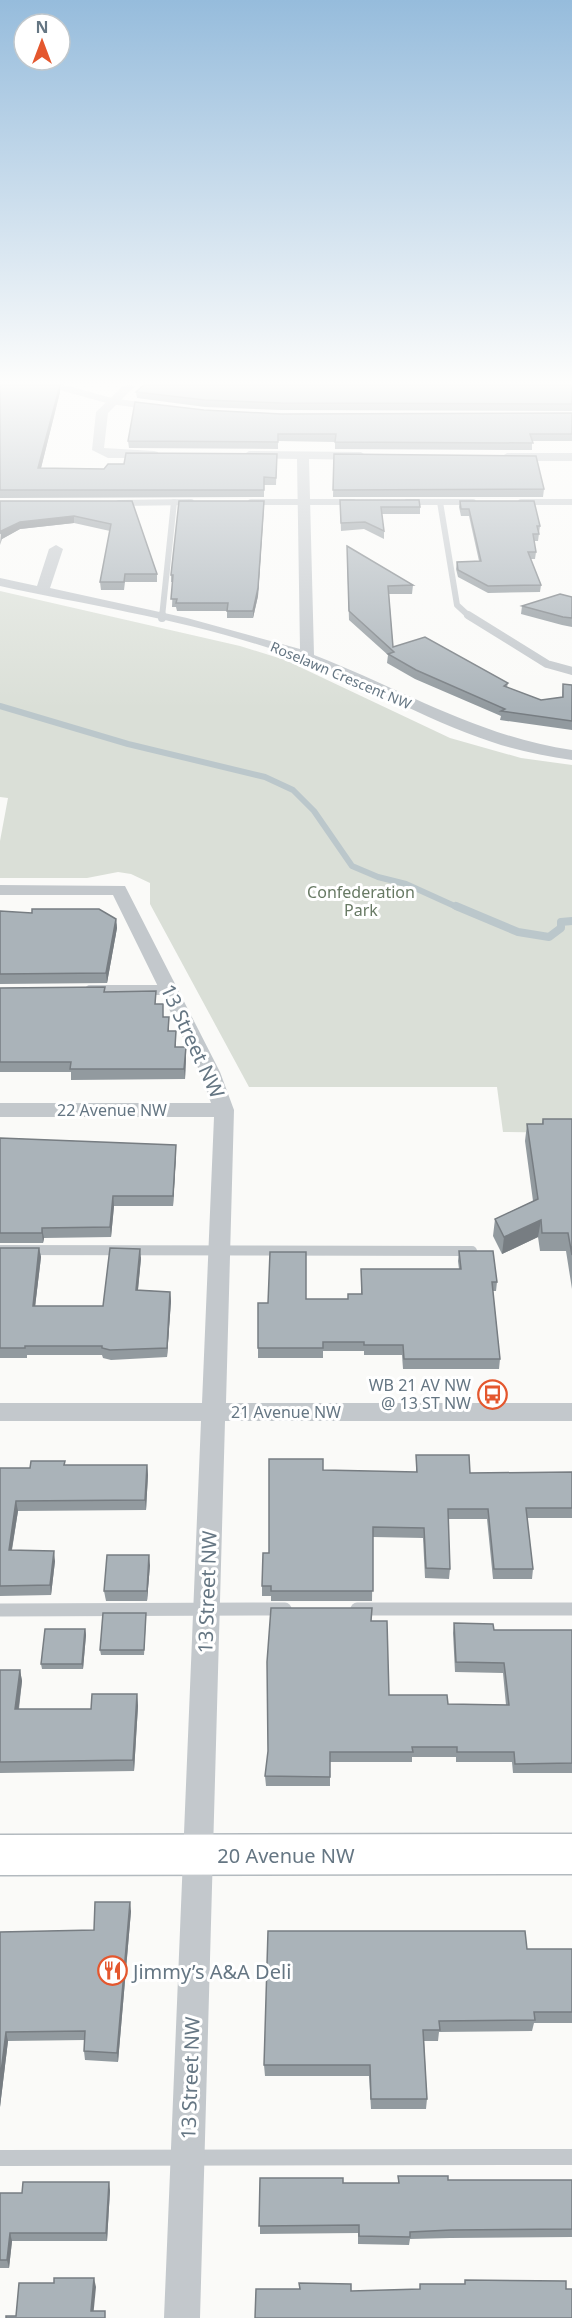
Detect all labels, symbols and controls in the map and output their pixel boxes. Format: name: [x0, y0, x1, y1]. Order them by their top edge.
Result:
north arrow: [12, 12, 72, 72]
text: N: [35, 16, 49, 38]
street label: Roselawn Crescent NW: [268, 637, 414, 713]
park label: Confederation Park: [307, 881, 415, 921]
street label: 13 Street NW: [155, 980, 231, 1103]
street label: 22 Avenue NW: [57, 1099, 167, 1121]
place label: WB 21 AV NW @ 13 ST NW: [369, 1374, 471, 1414]
bus stop icon: WB 21 AV NW @ 13 ST NW: [476, 1378, 508, 1410]
street label: 21 Avenue NW: [231, 1401, 341, 1423]
street label: 13 Street NW: [191, 1530, 223, 1654]
street label: 20 Avenue NW: [217, 1842, 355, 1869]
restaurant icon: Jimmy’s A&A Deli: [96, 1955, 128, 1987]
place label: Jimmy’s A&A Deli: [131, 1958, 291, 1985]
street label: 13 Street NW: [174, 2016, 206, 2140]

